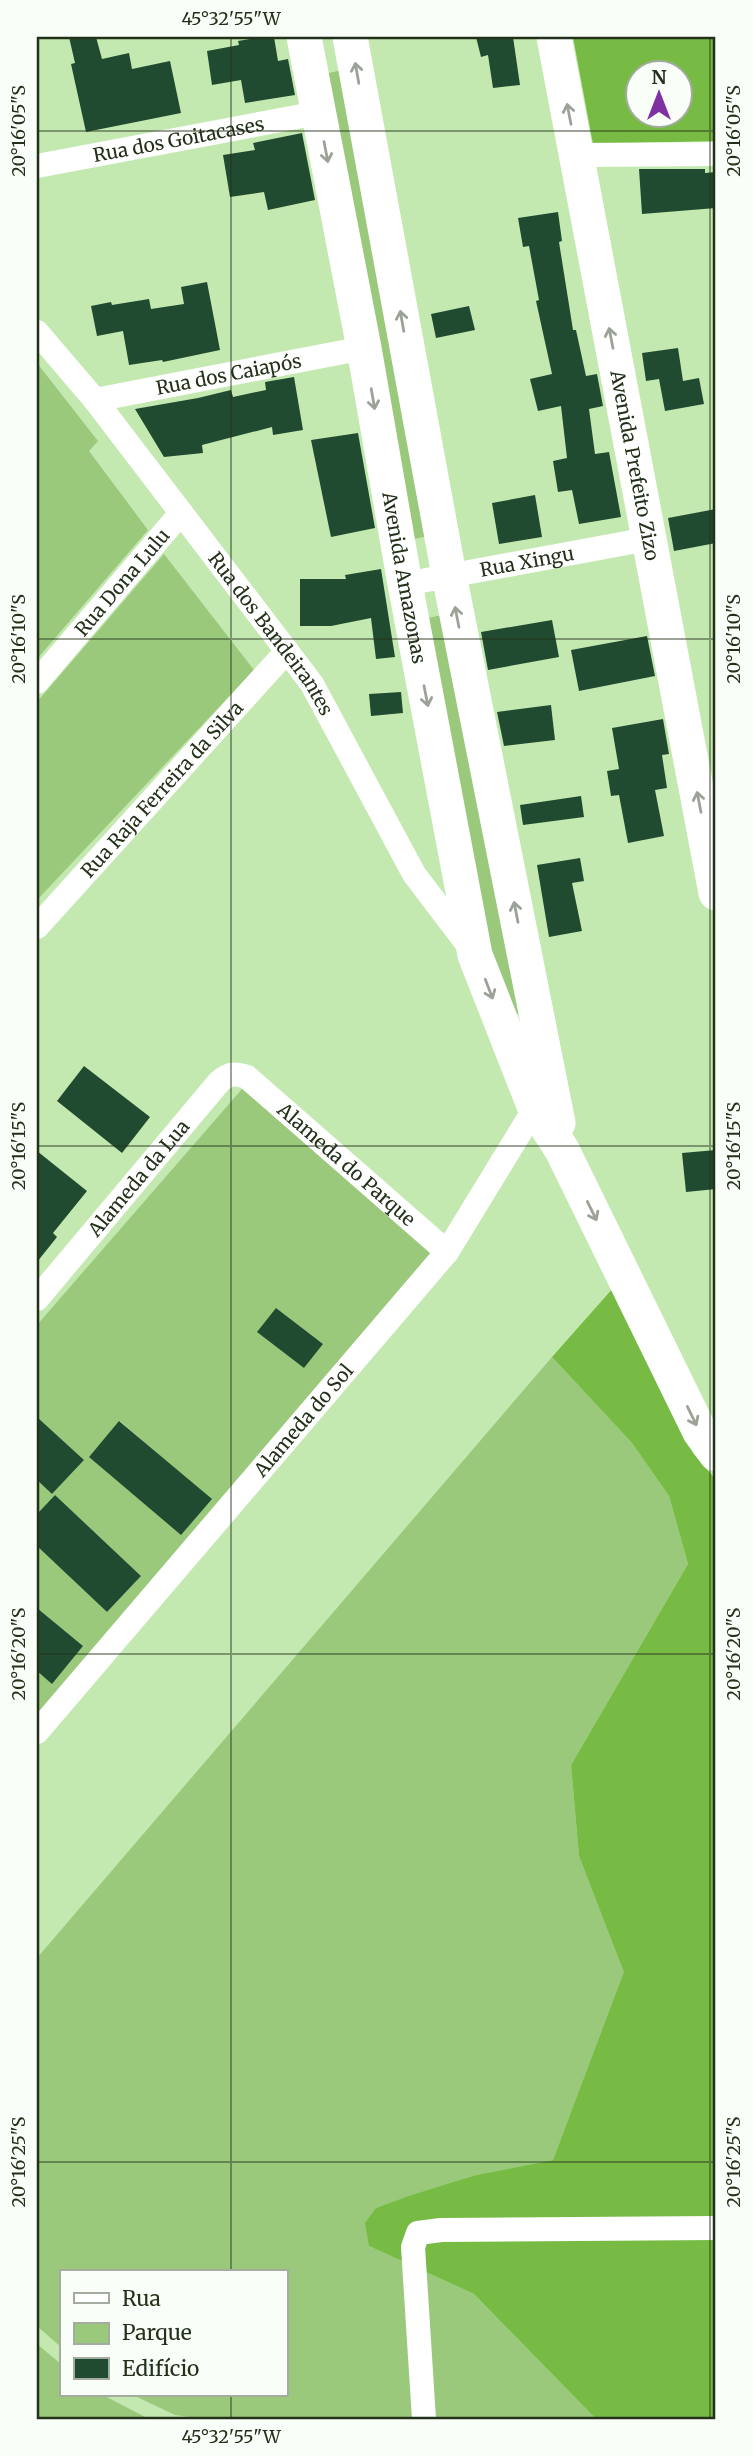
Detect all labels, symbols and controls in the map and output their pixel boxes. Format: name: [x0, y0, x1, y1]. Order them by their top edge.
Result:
text: 45°32'55"W: [181, 7, 282, 30]
north arrow: [624, 60, 694, 130]
one-way arrow: [350, 62, 363, 85]
text: N: [651, 65, 667, 89]
text: 20°16'05"S: [7, 85, 30, 177]
text: 20°16'05"S: [722, 85, 745, 177]
one-way arrow: [561, 103, 575, 126]
street label: Rua dos Goitacases: [91, 111, 266, 167]
one-way arrow: [320, 140, 333, 163]
one-way arrow: [395, 310, 408, 333]
one-way arrow: [603, 327, 617, 350]
street label: Rua dos Caiapós: [154, 348, 303, 400]
street label: Avenida Prefeito Zizo: [605, 367, 665, 562]
one-way arrow: [367, 388, 380, 410]
street label: Avenida Amazonas: [377, 489, 432, 665]
street label: Rua Dona Lulu: [69, 524, 175, 641]
street label: Rua Xingu: [478, 541, 576, 582]
street label: Rua dos Bandeirantes: [203, 547, 339, 719]
text: 20°16'10"S: [7, 594, 30, 684]
text: 20°16'10"S: [722, 594, 745, 684]
one-way arrow: [450, 606, 463, 629]
one-way arrow: [419, 684, 433, 707]
street label: Rua Raja Ferreira da Silva: [76, 696, 248, 882]
one-way arrow: [691, 791, 705, 814]
one-way arrow: [509, 901, 523, 924]
one-way arrow: [483, 978, 496, 1000]
street label: Alameda do Parque: [272, 1097, 421, 1231]
text: 20°16'15"S: [7, 1101, 30, 1190]
text: 20°16'15"S: [722, 1101, 745, 1190]
street label: Alameda da Lua: [82, 1115, 194, 1242]
one-way arrow: [586, 1200, 600, 1221]
street label: Alameda do Sol: [248, 1359, 358, 1482]
one-way arrow: [686, 1405, 699, 1426]
text: 20°16'20"S: [7, 1607, 30, 1700]
text: 20°16'20"S: [722, 1607, 745, 1700]
text: 20°16'25"S: [7, 2116, 30, 2207]
text: 20°16'25"S: [722, 2116, 745, 2207]
legend: [60, 2270, 287, 2396]
text: Rua: [122, 2285, 161, 2312]
text: Parque: [122, 2319, 192, 2346]
text: Edifício: [122, 2355, 199, 2382]
text: 45°32'55"W: [181, 2425, 282, 2448]

